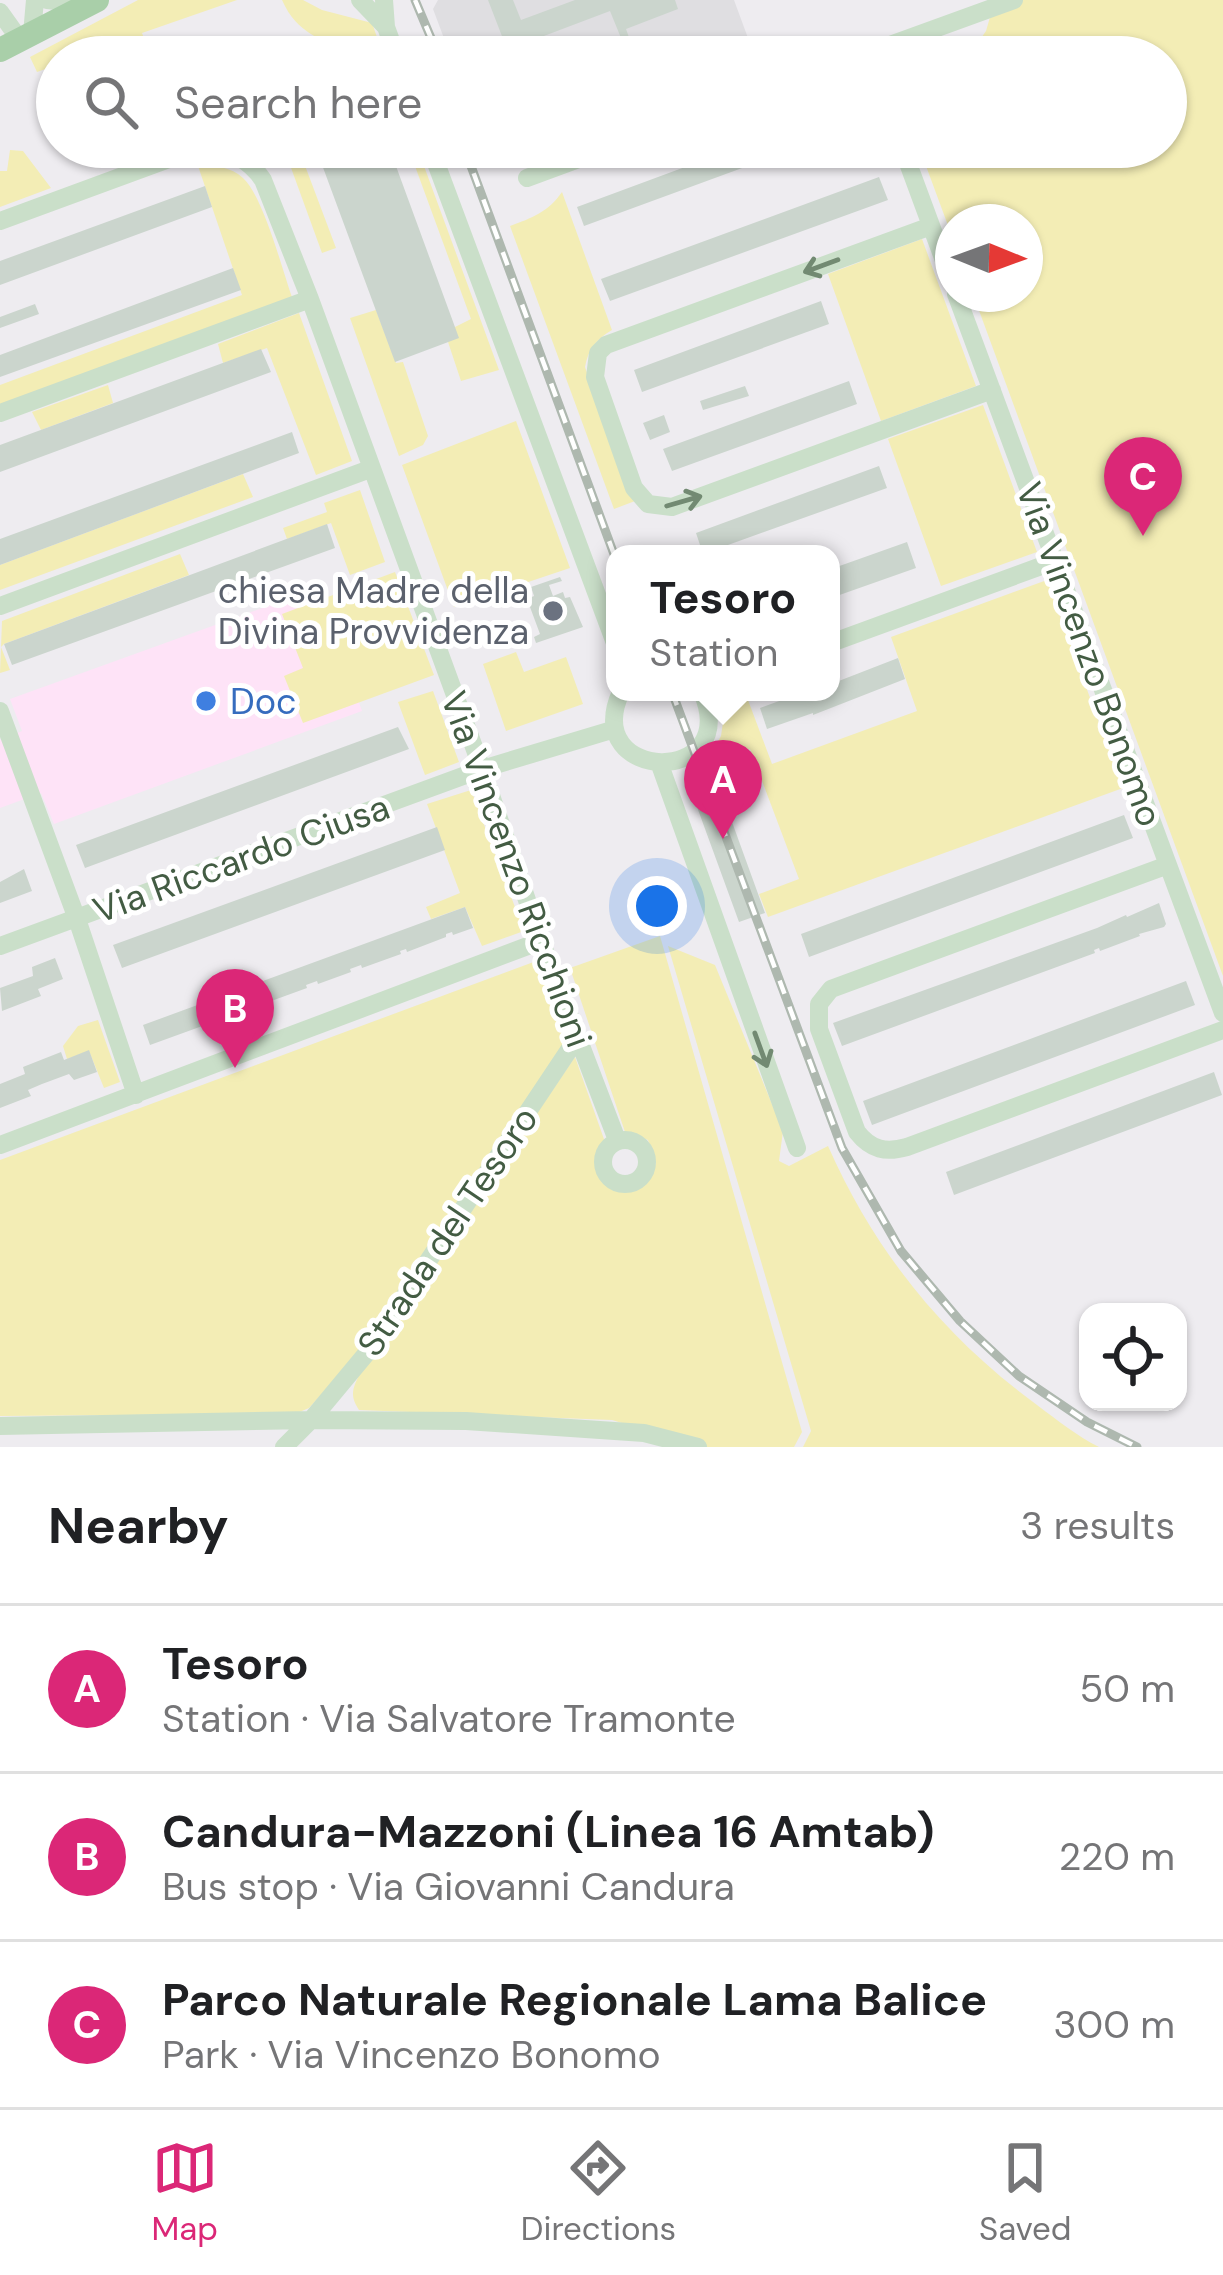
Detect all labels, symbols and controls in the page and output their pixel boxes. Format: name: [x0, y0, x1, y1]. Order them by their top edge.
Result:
search box: [36, 36, 1187, 168]
icon: search: [78, 69, 144, 135]
text: Search here: [174, 73, 422, 132]
north arrow: [935, 204, 1043, 312]
one-way arrow: [803, 257, 840, 278]
pin: C: [1104, 437, 1182, 536]
street label: Via Vincenzo Bonomo: [1005, 476, 1174, 833]
one-way arrow: [664, 489, 702, 511]
popup: [606, 545, 840, 701]
place label: chiesa Madre della Divina Provvidenza: [218, 567, 529, 655]
text: Tesoro: [650, 568, 796, 627]
marker: chiesa Madre della Divina Provvidenza: [540, 598, 566, 624]
text: Station: [650, 627, 778, 678]
place label: Doc: [230, 678, 297, 725]
street label: Via Vincenzo Ricchioni: [430, 685, 603, 1054]
marker: Doc: [193, 688, 219, 714]
pin: A: [684, 740, 762, 839]
street label: Via Riccardo Ciusa: [87, 783, 396, 934]
your location: [627, 876, 687, 936]
pin: B: [196, 969, 274, 1068]
one-way arrow: [752, 1031, 774, 1068]
street label: Strada del Tesoro: [347, 1097, 548, 1365]
map controls: [1079, 1303, 1187, 1411]
button: locate: [1079, 1303, 1187, 1411]
text: Nearby: [48, 1492, 229, 1559]
text: 3 results: [1020, 1500, 1175, 1551]
text: Tesoro: [162, 1634, 309, 1693]
text: A: [73, 1663, 101, 1714]
text: 50 m: [1079, 1663, 1175, 1714]
text: Station · Via Salvatore Tramonte: [162, 1693, 736, 1744]
text: Candura-Mazzoni (Linea 16 Amtab): [162, 1802, 934, 1861]
text: B: [75, 1831, 99, 1882]
text: 220 m: [1059, 1831, 1175, 1882]
text: Bus stop · Via Giovanni Candura: [162, 1861, 735, 1912]
text: Parco Naturale Regionale Lama Balice: [162, 1970, 987, 2029]
text: C: [73, 1999, 101, 2050]
text: 300 m: [1053, 1999, 1175, 2050]
text: Park · Via Vincenzo Bonomo: [162, 2029, 661, 2080]
tab: Map: [151, 2135, 218, 2250]
tab: Directions: [521, 2135, 676, 2250]
tab: Saved: [979, 2135, 1072, 2250]

